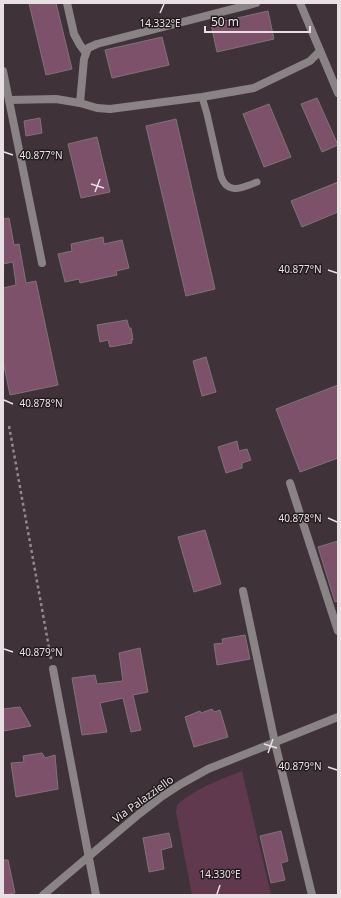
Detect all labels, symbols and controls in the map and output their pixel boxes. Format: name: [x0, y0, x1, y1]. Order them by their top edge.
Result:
scale bar: [205, 8, 310, 34]
text: 50 m: [211, 13, 239, 30]
text: 14.332°E: [139, 16, 181, 30]
text: 40.877°N: [19, 148, 63, 162]
text: 40.877°N: [278, 262, 322, 276]
text: 40.878°N: [19, 396, 63, 410]
text: 40.878°N: [278, 511, 322, 525]
text: 40.879°N: [19, 645, 63, 659]
text: 40.879°N: [278, 759, 322, 773]
street label: Via Palazziello: [109, 771, 177, 826]
text: 14.330°E: [199, 867, 241, 881]

